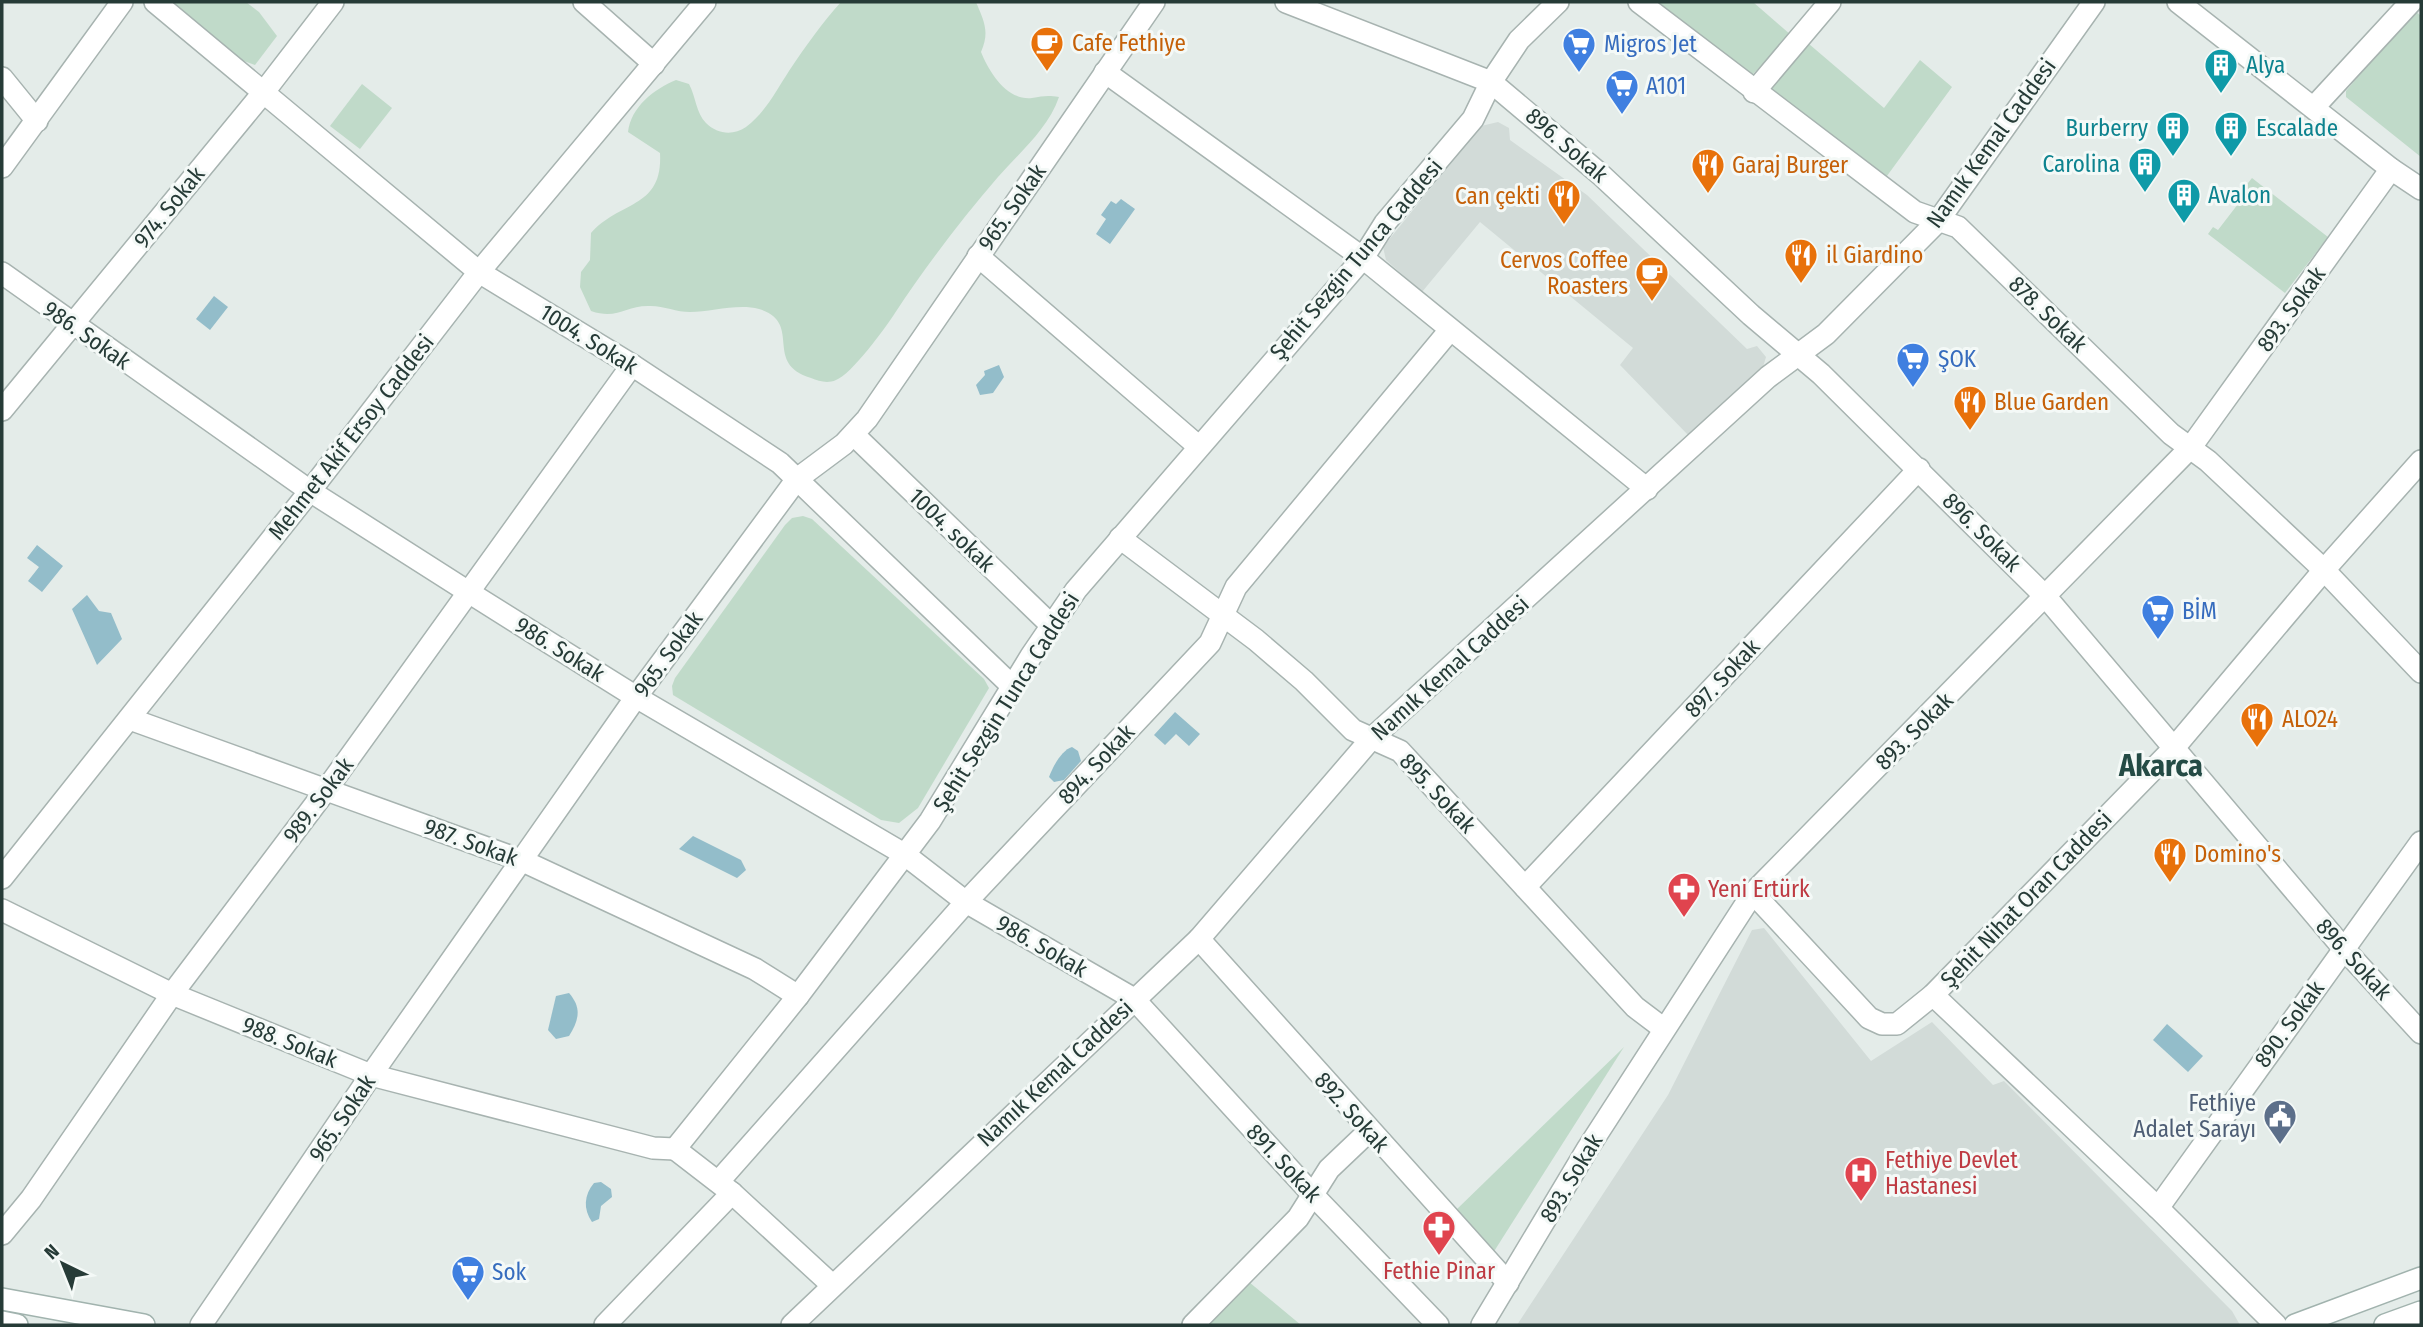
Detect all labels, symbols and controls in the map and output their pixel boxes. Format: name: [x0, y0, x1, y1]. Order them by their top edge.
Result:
cafe icon: Cafe Fethiye: [1028, 24, 1066, 73]
supermarket icon: Migros Jet: [1560, 25, 1598, 74]
place label: Cafe Fethiye: [1072, 29, 1186, 57]
place label: Migros Jet: [1604, 30, 1697, 58]
building icon: Alya: [2202, 46, 2240, 95]
place label: Alya: [2246, 51, 2285, 79]
street label: Namık Kemal Caddesi: [1920, 53, 2062, 233]
supermarket icon: A101: [1603, 67, 1641, 116]
place label: A101: [1646, 72, 1686, 100]
street label: 896. Sokak: [1520, 102, 1614, 189]
building icon: Burberry: [2154, 109, 2192, 158]
building icon: Escalade: [2212, 109, 2250, 158]
place label: Burberry: [2065, 114, 2149, 142]
place label: Escalade: [2256, 114, 2338, 142]
building icon: Carolina: [2126, 145, 2164, 194]
restaurant icon: Garaj Burger: [1689, 146, 1727, 195]
place label: Carolina: [2043, 150, 2120, 178]
place label: Garaj Burger: [1732, 151, 1848, 179]
street label: Şehit Sezgin Tunca Caddesi: [1264, 153, 1448, 365]
street label: 965. Sokak: [972, 158, 1052, 256]
street label: 974. Sokak: [128, 160, 210, 253]
building icon: Avalon: [2165, 176, 2203, 225]
restaurant icon: Can çekti: [1545, 177, 1583, 226]
place label: Avalon: [2208, 181, 2271, 209]
place label: Can çekti: [1455, 182, 1540, 210]
restaurant icon: il Giardino: [1782, 236, 1820, 285]
place label: il Giardino: [1826, 241, 1923, 269]
place label: Cervos Coffee Roasters: [1500, 246, 1628, 300]
cafe icon: Cervos Coffee Roasters: [1633, 254, 1671, 303]
street label: 893. Sokak: [2251, 261, 2331, 357]
street label: 878. Sokak: [2003, 270, 2093, 358]
street label: 986. Sokak: [38, 295, 136, 375]
street label: 1004. Sokak: [535, 298, 643, 380]
street label: Mehmet Akif Ersoy Caddesi: [262, 329, 440, 545]
supermarket icon: ŞOK: [1894, 340, 1932, 389]
place label: ŞOK: [1938, 345, 1977, 373]
restaurant icon: Blue Garden: [1951, 383, 1989, 432]
place label: Blue Garden: [1994, 388, 2109, 416]
street label: 1004. sokak: [903, 482, 1001, 578]
street label: 896. Sokak: [1937, 487, 2027, 577]
street label: Şehit Sezgin Tunca Caddesi: [927, 587, 1085, 817]
street label: Namık Kemal Caddesi: [1365, 590, 1535, 746]
supermarket icon: BİM: [2139, 592, 2177, 641]
place label: BİM: [2182, 597, 2217, 625]
street label: 965. Sokak: [628, 605, 709, 702]
street label: 986. Sokak: [510, 611, 610, 688]
street label: 897. Sokak: [1679, 633, 1766, 723]
street label: 893. Sokak: [1869, 686, 1959, 776]
restaurant icon: ALO24: [2238, 700, 2276, 749]
place label: ALO24: [2282, 705, 2338, 733]
street label: 894. Sokak: [1052, 718, 1140, 810]
street label: 895. Sokak: [1394, 747, 1482, 839]
district label: Akarca: [2118, 748, 2203, 784]
street label: 989. Sokak: [277, 752, 359, 848]
street label: Şehit Nihat Oran Caddesi: [1934, 805, 2118, 993]
street label: 987. Sokak: [420, 812, 522, 872]
restaurant icon: Domino's: [2151, 835, 2189, 884]
place label: Domino's: [2194, 840, 2281, 868]
pharmacy icon: Yeni Ertürk: [1665, 870, 1703, 919]
place label: Yeni Ertürk: [1708, 875, 1810, 903]
street label: 986. Sokak: [992, 909, 1093, 983]
street label: 896. Sokak: [2310, 913, 2398, 1006]
street label: 890. Sokak: [2248, 975, 2330, 1073]
street label: Namık Kemal Caddesi: [971, 994, 1139, 1152]
street label: 988. Sokak: [238, 1010, 342, 1074]
street label: 892. Sokak: [1309, 1066, 1395, 1158]
street label: 965. Sokak: [303, 1069, 381, 1167]
place label: Fethiye Adalet Sarayı: [2133, 1089, 2256, 1143]
public building icon: Fethiye Adalet Sarayı: [2261, 1097, 2299, 1146]
street label: 891. Sokak: [1241, 1118, 1328, 1208]
street label: 893. Sokak: [1534, 1128, 1608, 1227]
place label: Fethiye Devlet Hastanesi: [1885, 1146, 2018, 1200]
hospital icon: Fethiye Devlet Hastanesi: [1842, 1154, 1880, 1203]
pharmacy icon: Fethie Pinar: [1420, 1208, 1458, 1257]
north arrow: [28, 1229, 98, 1299]
text: N: [40, 1240, 64, 1264]
supermarket icon: Sok: [449, 1253, 487, 1302]
place label: Fethie Pinar: [1383, 1257, 1495, 1285]
place label: Sok: [492, 1258, 527, 1286]

